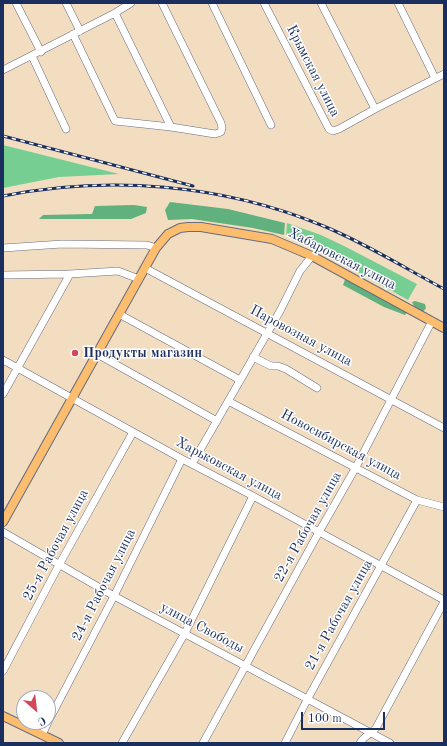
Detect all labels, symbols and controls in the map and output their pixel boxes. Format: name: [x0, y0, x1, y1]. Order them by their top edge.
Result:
street label: Крымская улица: [283, 22, 343, 120]
street label: Хабаровская улица: [285, 224, 399, 294]
street label: Паровозная улица: [247, 302, 355, 370]
place label: Продукты магазин: [83, 345, 202, 361]
marker: Продукты магазин: [70, 348, 80, 358]
street label: Новосибирская улица: [278, 406, 404, 484]
street label: Харьковская улица: [173, 434, 285, 504]
street label: 22-я Рабочая улица: [271, 469, 345, 585]
street label: 25-я Рабочая улица: [20, 486, 92, 604]
street label: 24-я Рабочая улица: [68, 526, 140, 644]
street label: 21-я Рабочая улица: [302, 557, 376, 673]
street label: улица Свободы: [157, 599, 247, 657]
north arrow: [16, 690, 56, 730]
scale bar: [303, 704, 387, 730]
text: 100 m: [308, 713, 342, 725]
text: С: [36, 714, 47, 727]

